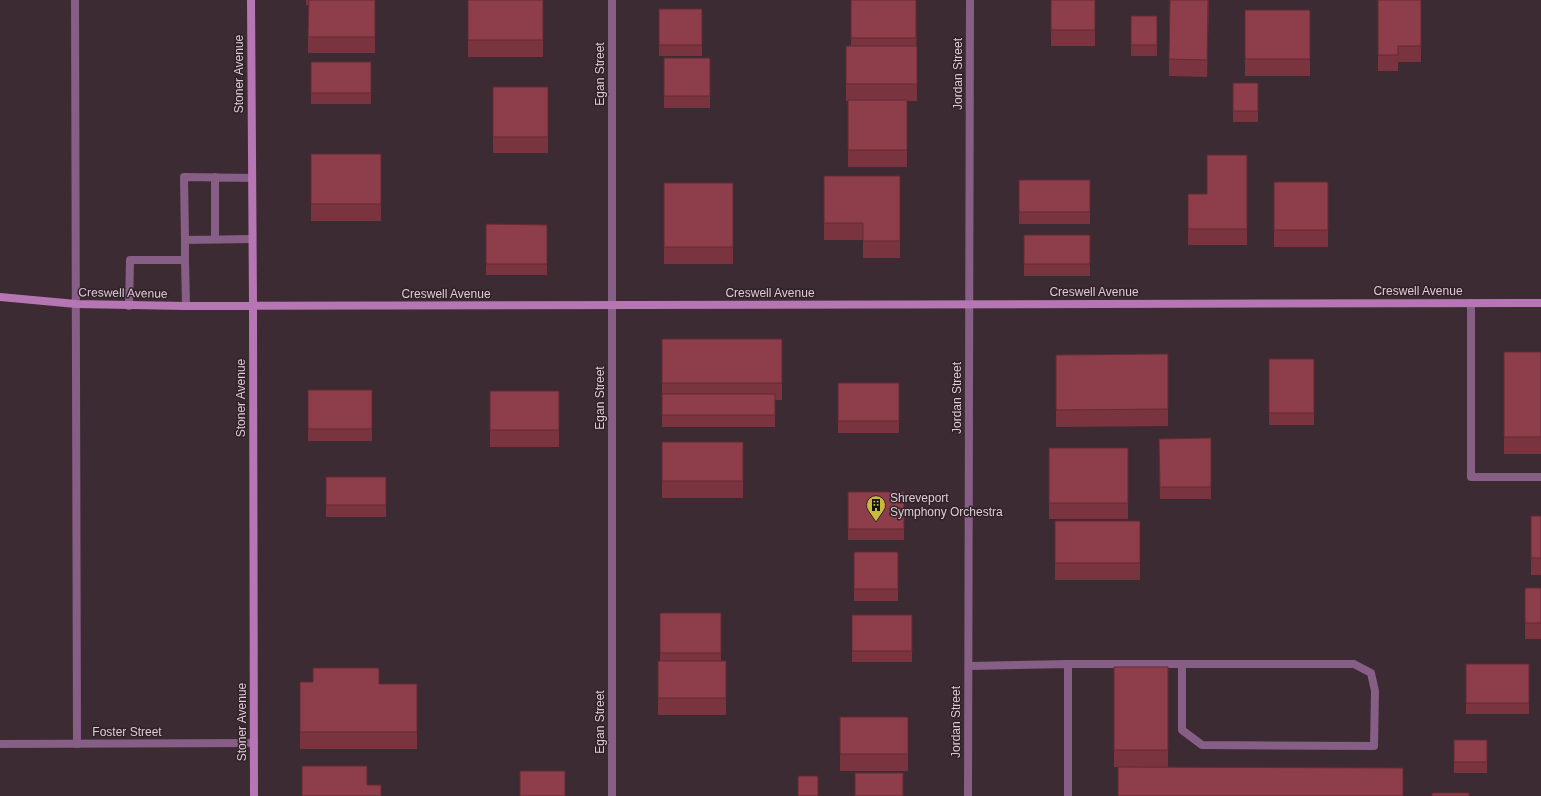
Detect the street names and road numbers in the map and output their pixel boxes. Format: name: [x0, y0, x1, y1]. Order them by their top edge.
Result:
street label: Stoner Avenue: [232, 34, 246, 113]
street label: Jordan Street: [951, 37, 965, 110]
street label: Egan Street: [593, 42, 607, 106]
street label: Creswell Avenue: [1373, 284, 1463, 298]
street label: Creswell Avenue: [78, 285, 168, 301]
street label: Creswell Avenue: [1049, 285, 1139, 299]
street label: Creswell Avenue: [725, 286, 815, 300]
street label: Creswell Avenue: [401, 287, 491, 301]
street label: Stoner Avenue: [234, 358, 248, 437]
street label: Jordan Street: [950, 361, 964, 434]
street label: Egan Street: [593, 366, 607, 430]
street label: Stoner Avenue: [235, 682, 249, 761]
street label: Jordan Street: [949, 685, 963, 758]
street label: Egan Street: [593, 690, 607, 754]
street label: Foster Street: [92, 725, 162, 739]

